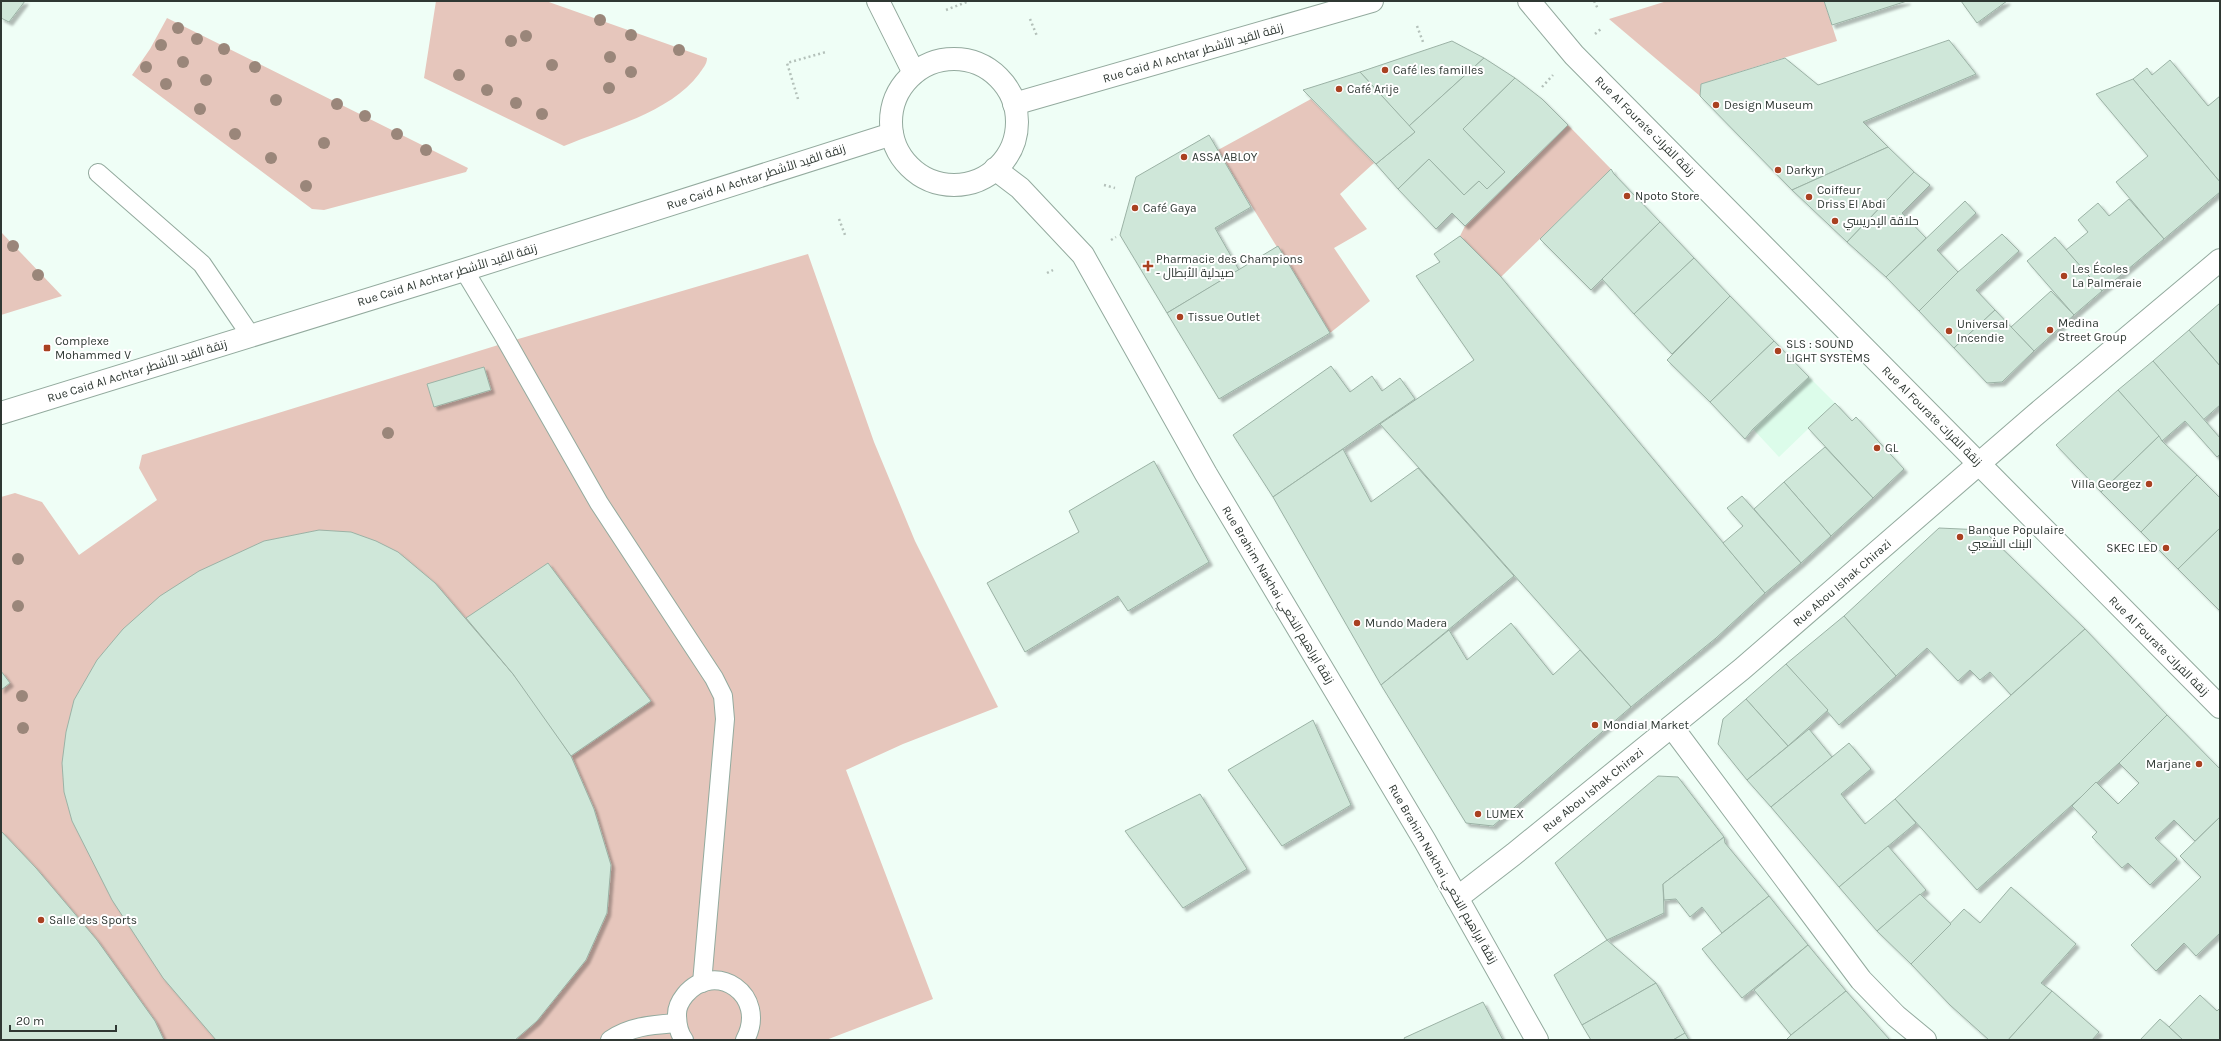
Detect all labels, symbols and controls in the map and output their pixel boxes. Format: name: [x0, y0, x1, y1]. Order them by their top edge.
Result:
street label: Rue Caid Al Achtar زنقة القيد الأشطر: [1101, 20, 1285, 86]
place label: Café les familles: [1393, 63, 1483, 77]
marker: Café les familles: [1380, 65, 1390, 75]
street label: Rue Al Fourate زنقة الفرات: [1592, 73, 1698, 179]
place label: Café Arije: [1347, 82, 1399, 96]
marker: Café Arije: [1334, 84, 1344, 94]
place label: Design Museum: [1724, 98, 1813, 112]
marker: Design Museum: [1711, 100, 1721, 110]
street label: Rue Caid Al Achtar زنقة القيد الأشطر: [665, 141, 847, 213]
place label: ASSA ABLOY: [1192, 150, 1258, 164]
marker: ASSA ABLOY: [1179, 152, 1189, 162]
place label: Darkyn: [1786, 163, 1824, 177]
marker: Darkyn: [1773, 165, 1783, 175]
place label: Coiffeur Driss El Abdi: [1817, 183, 1886, 211]
place label: Npoto Store: [1635, 189, 1700, 203]
marker: Npoto Store: [1622, 191, 1632, 201]
marker: Coiffeur Driss El Abdi: [1804, 192, 1814, 202]
place label: Café Gaya: [1143, 201, 1197, 215]
marker: Café Gaya: [1130, 203, 1140, 213]
place label: حلاقة الإدريسي: [1843, 214, 1919, 231]
marker: حلاقة الإدريسي: [1830, 216, 1840, 226]
street label: Rue Caid Al Achtar زنقة القيد الأشطر: [355, 241, 539, 309]
place label: Pharmacie des Champions - صيدلية الأبطال: [1156, 252, 1303, 280]
marker: Pharmacie des Champions - صيدلية الأبطال: [1143, 261, 1153, 271]
place label: Les Écoles La Palmeraie: [2072, 261, 2142, 290]
marker: Les Écoles La Palmeraie: [2059, 271, 2069, 281]
place label: Tissue Outlet: [1188, 310, 1261, 324]
marker: Tissue Outlet: [1175, 312, 1185, 322]
place label: Medina Street Group: [2058, 316, 2127, 344]
place label: Universal Incendie: [1957, 317, 2008, 345]
marker: Medina Street Group: [2045, 325, 2055, 335]
marker: Universal Incendie: [1944, 326, 1954, 336]
place label: Complexe Mohammed V: [55, 334, 131, 362]
street label: Rue Caid Al Achtar زنقة القيد الأشطر: [45, 337, 229, 405]
place label: SLS : SOUND LIGHT SYSTEMS: [1786, 337, 1870, 365]
marker: Complexe Mohammed V: [42, 343, 52, 353]
marker: SLS : SOUND LIGHT SYSTEMS: [1773, 346, 1783, 356]
street label: Rue Al Fourate زنقة الفرات: [1879, 363, 1985, 469]
place label: GL: [1885, 441, 1899, 455]
marker: GL: [1872, 443, 1882, 453]
place label: Villa Georgez: [2071, 477, 2141, 491]
marker: Villa Georgez: [2144, 479, 2154, 489]
street label: Rue Brahim Nakhai زنقة ابراهيم النخعي: [1217, 503, 1337, 688]
place label: Banque Populaire البنك الشعبي: [1968, 523, 2064, 554]
marker: Banque Populaire البنك الشعبي: [1955, 532, 1965, 542]
street label: Rue Abou Ishak Chirazi: [1790, 536, 1894, 630]
place label: SKEC LED: [2106, 541, 2158, 555]
marker: SKEC LED: [2161, 543, 2171, 553]
street label: Rue Al Fourate زنقة الفرات: [2106, 593, 2212, 699]
place label: Mundo Madera: [1365, 616, 1447, 630]
marker: Mundo Madera: [1352, 618, 1362, 628]
place label: Mondial Market: [1603, 718, 1689, 732]
marker: Mondial Market: [1590, 720, 1600, 730]
street label: Rue Abou Ishak Chirazi: [1540, 745, 1646, 835]
place label: Marjane: [2146, 757, 2191, 771]
marker: Marjane: [2194, 759, 2204, 769]
street label: Rue Brahim Nakhai زنقة ابراهيم النخعي: [1383, 782, 1500, 968]
place label: LUMEX: [1486, 807, 1524, 821]
marker: LUMEX: [1473, 809, 1483, 819]
place label: Salle des Sports: [49, 913, 137, 927]
marker: Salle des Sports: [36, 915, 46, 925]
scale bar: [10, 1007, 116, 1033]
text: 20 m: [16, 1014, 44, 1028]

